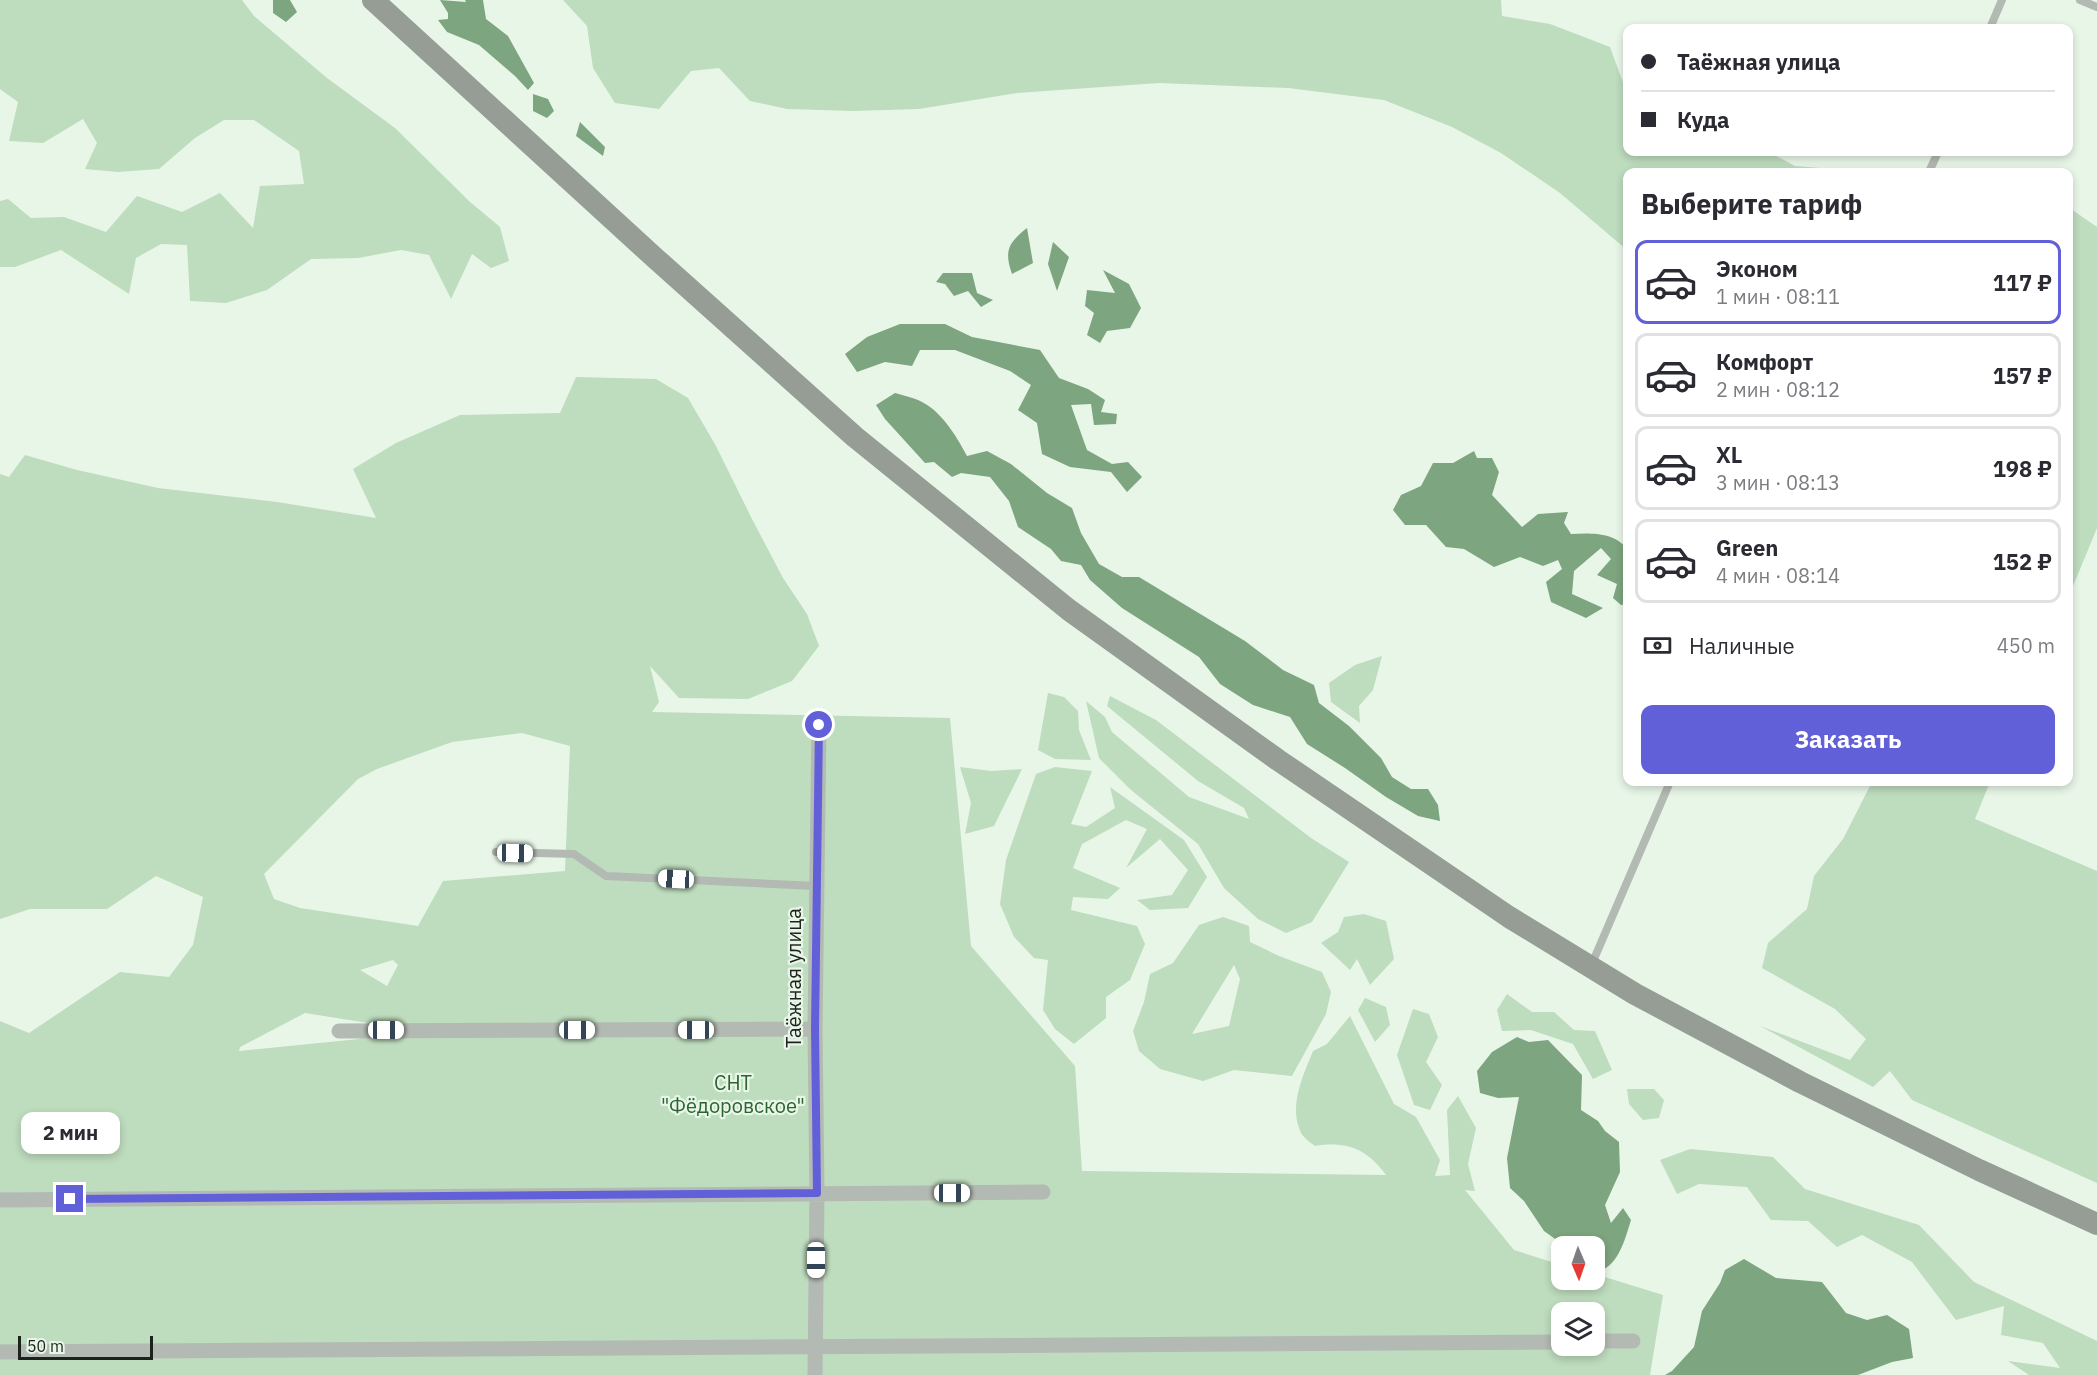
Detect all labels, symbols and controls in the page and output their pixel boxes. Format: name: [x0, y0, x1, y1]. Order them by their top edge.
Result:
text: Таёжная улица: [1677, 47, 1841, 76]
text: Куда: [1677, 105, 1730, 134]
text: Выберите тариф: [1641, 186, 1862, 221]
text: Эконом: [1716, 254, 1798, 283]
icon: car: [1644, 255, 1698, 309]
text: 117 ₽: [1993, 268, 2052, 297]
text: 1 мин · 08:11: [1716, 283, 1840, 310]
text: Комфорт: [1716, 347, 1813, 376]
icon: car: [1644, 348, 1698, 402]
text: 157 ₽: [1993, 361, 2052, 390]
text: 2 мин · 08:12: [1716, 376, 1840, 403]
text: XL: [1716, 440, 1742, 469]
icon: car: [1644, 441, 1698, 495]
text: 198 ₽: [1993, 454, 2052, 483]
text: 3 мин · 08:13: [1716, 469, 1840, 496]
text: Green: [1716, 533, 1778, 562]
icon: car: [1644, 534, 1698, 588]
text: 152 ₽: [1993, 547, 2052, 576]
text: 4 мин · 08:14: [1716, 562, 1840, 589]
icon: cash: [1641, 629, 1674, 662]
text: Наличные: [1689, 631, 1795, 660]
text: 450 m: [1997, 632, 2055, 659]
button: Заказать: [1641, 705, 2055, 774]
route start: [805, 711, 832, 738]
car: [497, 844, 533, 862]
car: [658, 869, 694, 889]
street label: Таёжная улица: [780, 908, 807, 1048]
car: [368, 1021, 404, 1039]
car: [559, 1021, 595, 1039]
car: [678, 1021, 714, 1039]
park label: СНТ "Фёдоровское": [661, 1069, 805, 1119]
callout: 2 мин: [20, 1112, 119, 1154]
text: 2 мин: [43, 1119, 98, 1146]
car: [934, 1184, 970, 1202]
route end: [56, 1185, 83, 1212]
north arrow: [1551, 1236, 1605, 1290]
map controls: [1551, 1236, 1605, 1356]
car: [807, 1242, 825, 1278]
button: layers: [1551, 1302, 1605, 1356]
scale bar: [18, 1333, 153, 1360]
text: 50 m: [27, 1336, 64, 1356]

